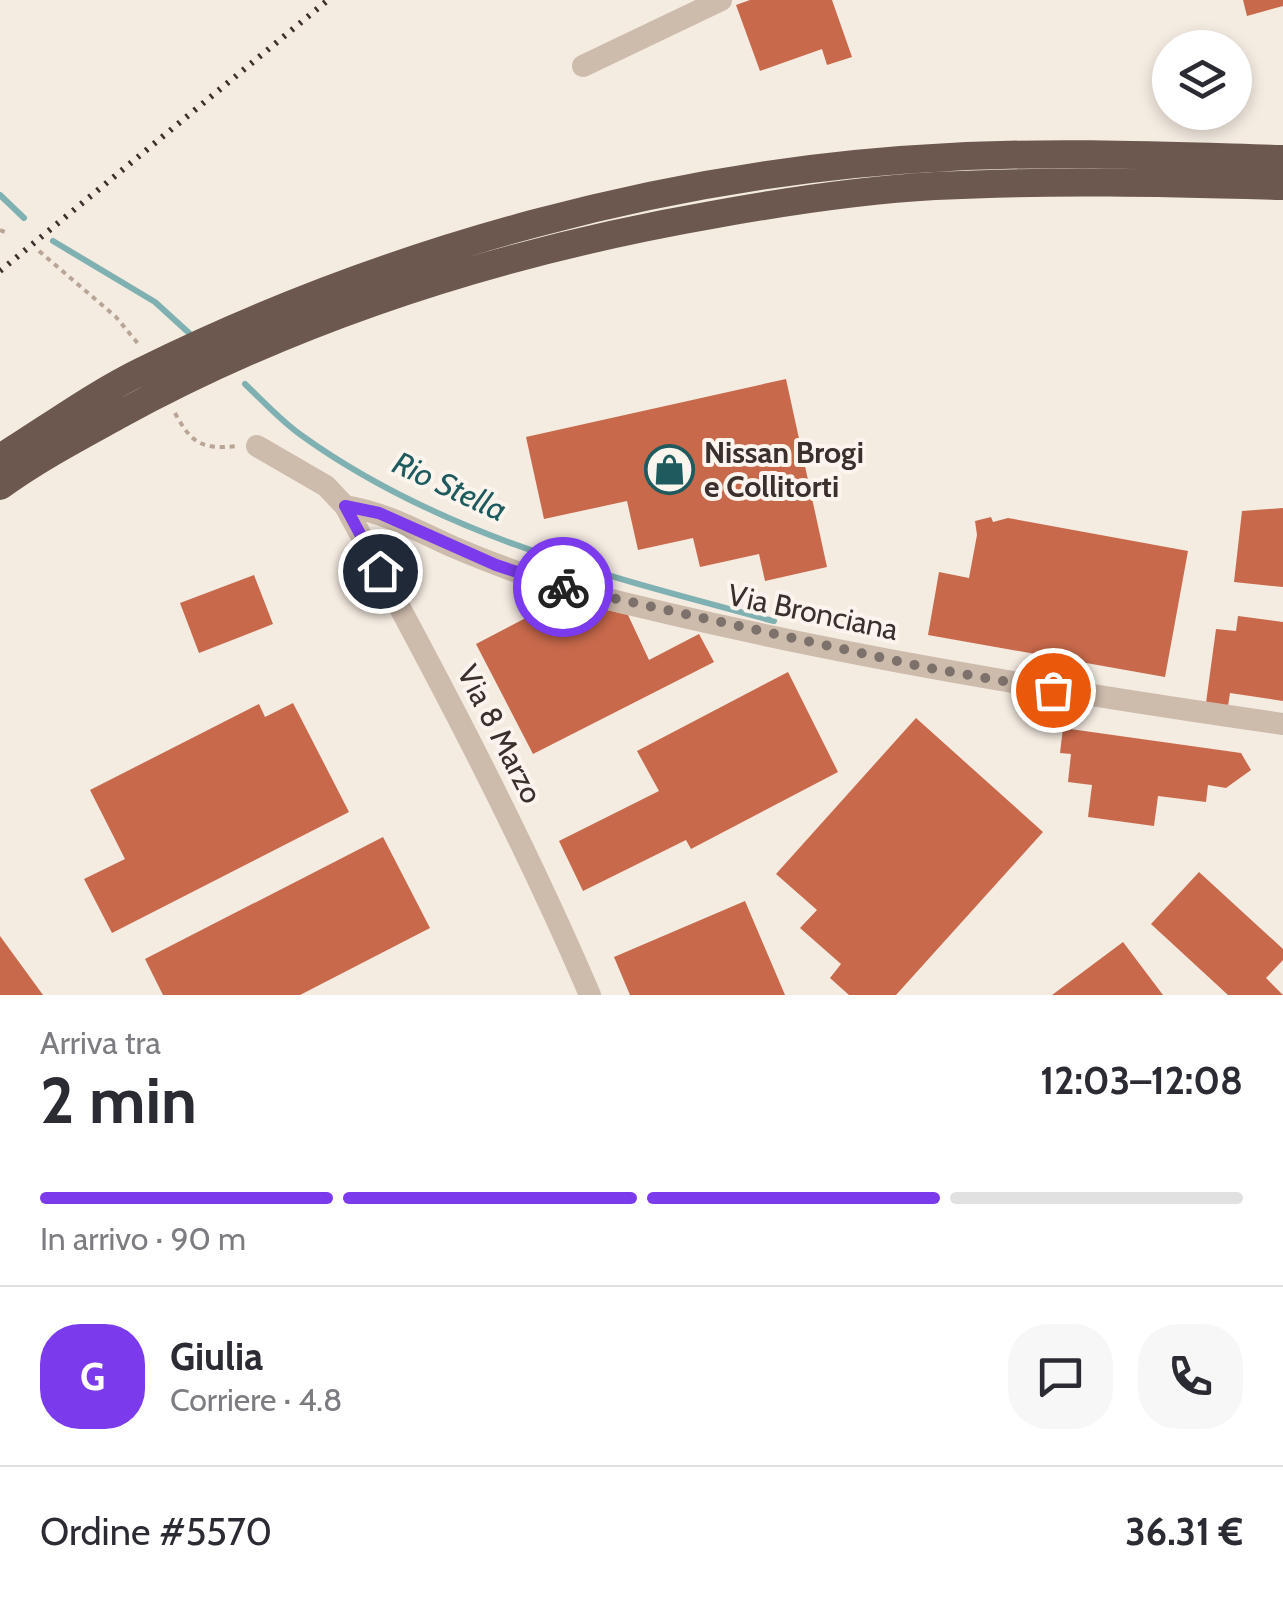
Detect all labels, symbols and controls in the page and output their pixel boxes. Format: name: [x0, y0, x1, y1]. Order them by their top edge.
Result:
map controls: [1152, 30, 1252, 130]
button: layers: [1152, 30, 1252, 130]
place label: Nissan Brogi e Collitorti: [704, 434, 864, 505]
water label: Rio Stella: [387, 443, 513, 529]
shop icon: Nissan Brogi e Collitorti: [643, 443, 695, 495]
pin: [338, 529, 423, 614]
courier: [513, 537, 613, 637]
icon: home: [353, 544, 408, 599]
icon: bike: [536, 560, 591, 615]
street label: Via Bronciana: [725, 576, 902, 648]
pin: [1011, 648, 1096, 733]
street label: Via 8 Marzo: [449, 659, 551, 809]
icon: bag: [1026, 663, 1081, 718]
text: Arriva tra: [40, 1023, 161, 1062]
text: 12:03–12:08: [1040, 1057, 1243, 1104]
text: 2 min: [40, 1060, 197, 1139]
text: In arrivo · 90 m: [40, 1219, 246, 1258]
button: chat: [1008, 1324, 1113, 1429]
button: phone: [1138, 1324, 1243, 1429]
text: Giulia: [170, 1333, 263, 1380]
text: G: [80, 1353, 105, 1400]
text: Corriere · 4.8: [170, 1380, 342, 1419]
text: Ordine #5570: [40, 1508, 272, 1555]
text: 36.31 €: [1125, 1508, 1243, 1555]

